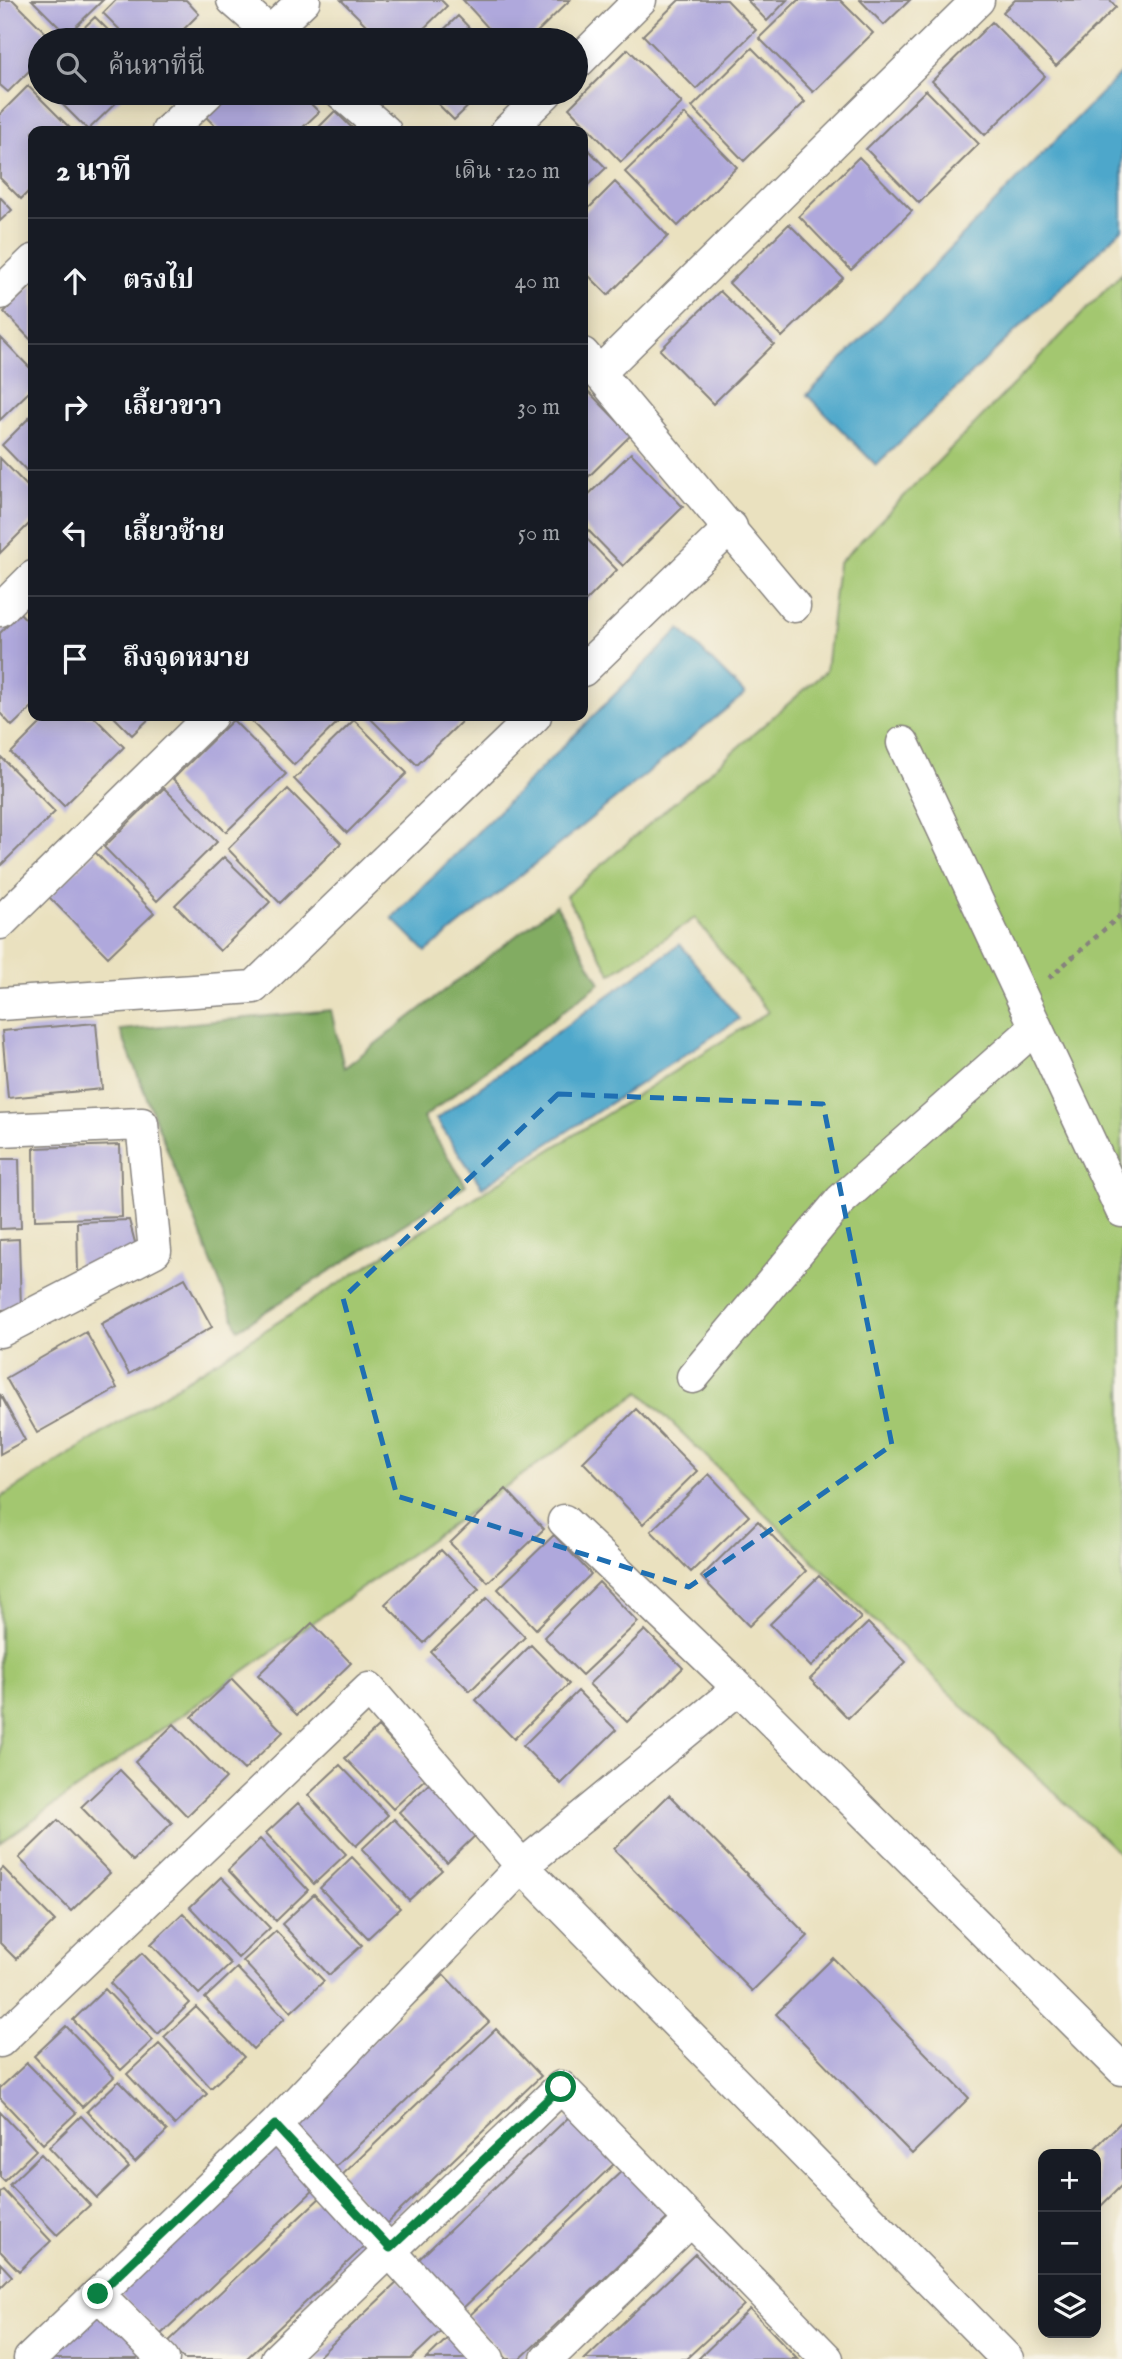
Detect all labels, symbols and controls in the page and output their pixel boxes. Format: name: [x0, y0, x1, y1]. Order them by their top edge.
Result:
search box: [28, 28, 588, 105]
icon: search: [52, 48, 90, 86]
text: ค้นหาที่นี่: [108, 50, 205, 83]
text: 2 นาที: [56, 153, 131, 191]
text: เดิน · 120 m: [454, 157, 560, 186]
icon: ahead: [56, 262, 94, 300]
text: ตรงไป: [123, 264, 194, 297]
text: 40 m: [515, 267, 560, 296]
icon: right: [56, 388, 94, 426]
text: เลี้ยวขวา: [123, 390, 222, 423]
text: 30 m: [517, 393, 560, 422]
icon: left: [56, 514, 94, 552]
text: เลี้ยวซ้าย: [123, 516, 225, 549]
text: 50 m: [518, 519, 560, 548]
icon: arrive: [56, 640, 94, 678]
text: ถึงจุดหมาย: [123, 642, 250, 675]
route start: [545, 2071, 576, 2102]
map controls: [1038, 2149, 1101, 2338]
button: +: [1038, 2149, 1101, 2212]
button: −: [1038, 2212, 1101, 2275]
button: layers: [1038, 2275, 1101, 2338]
route end: [82, 2278, 113, 2309]

